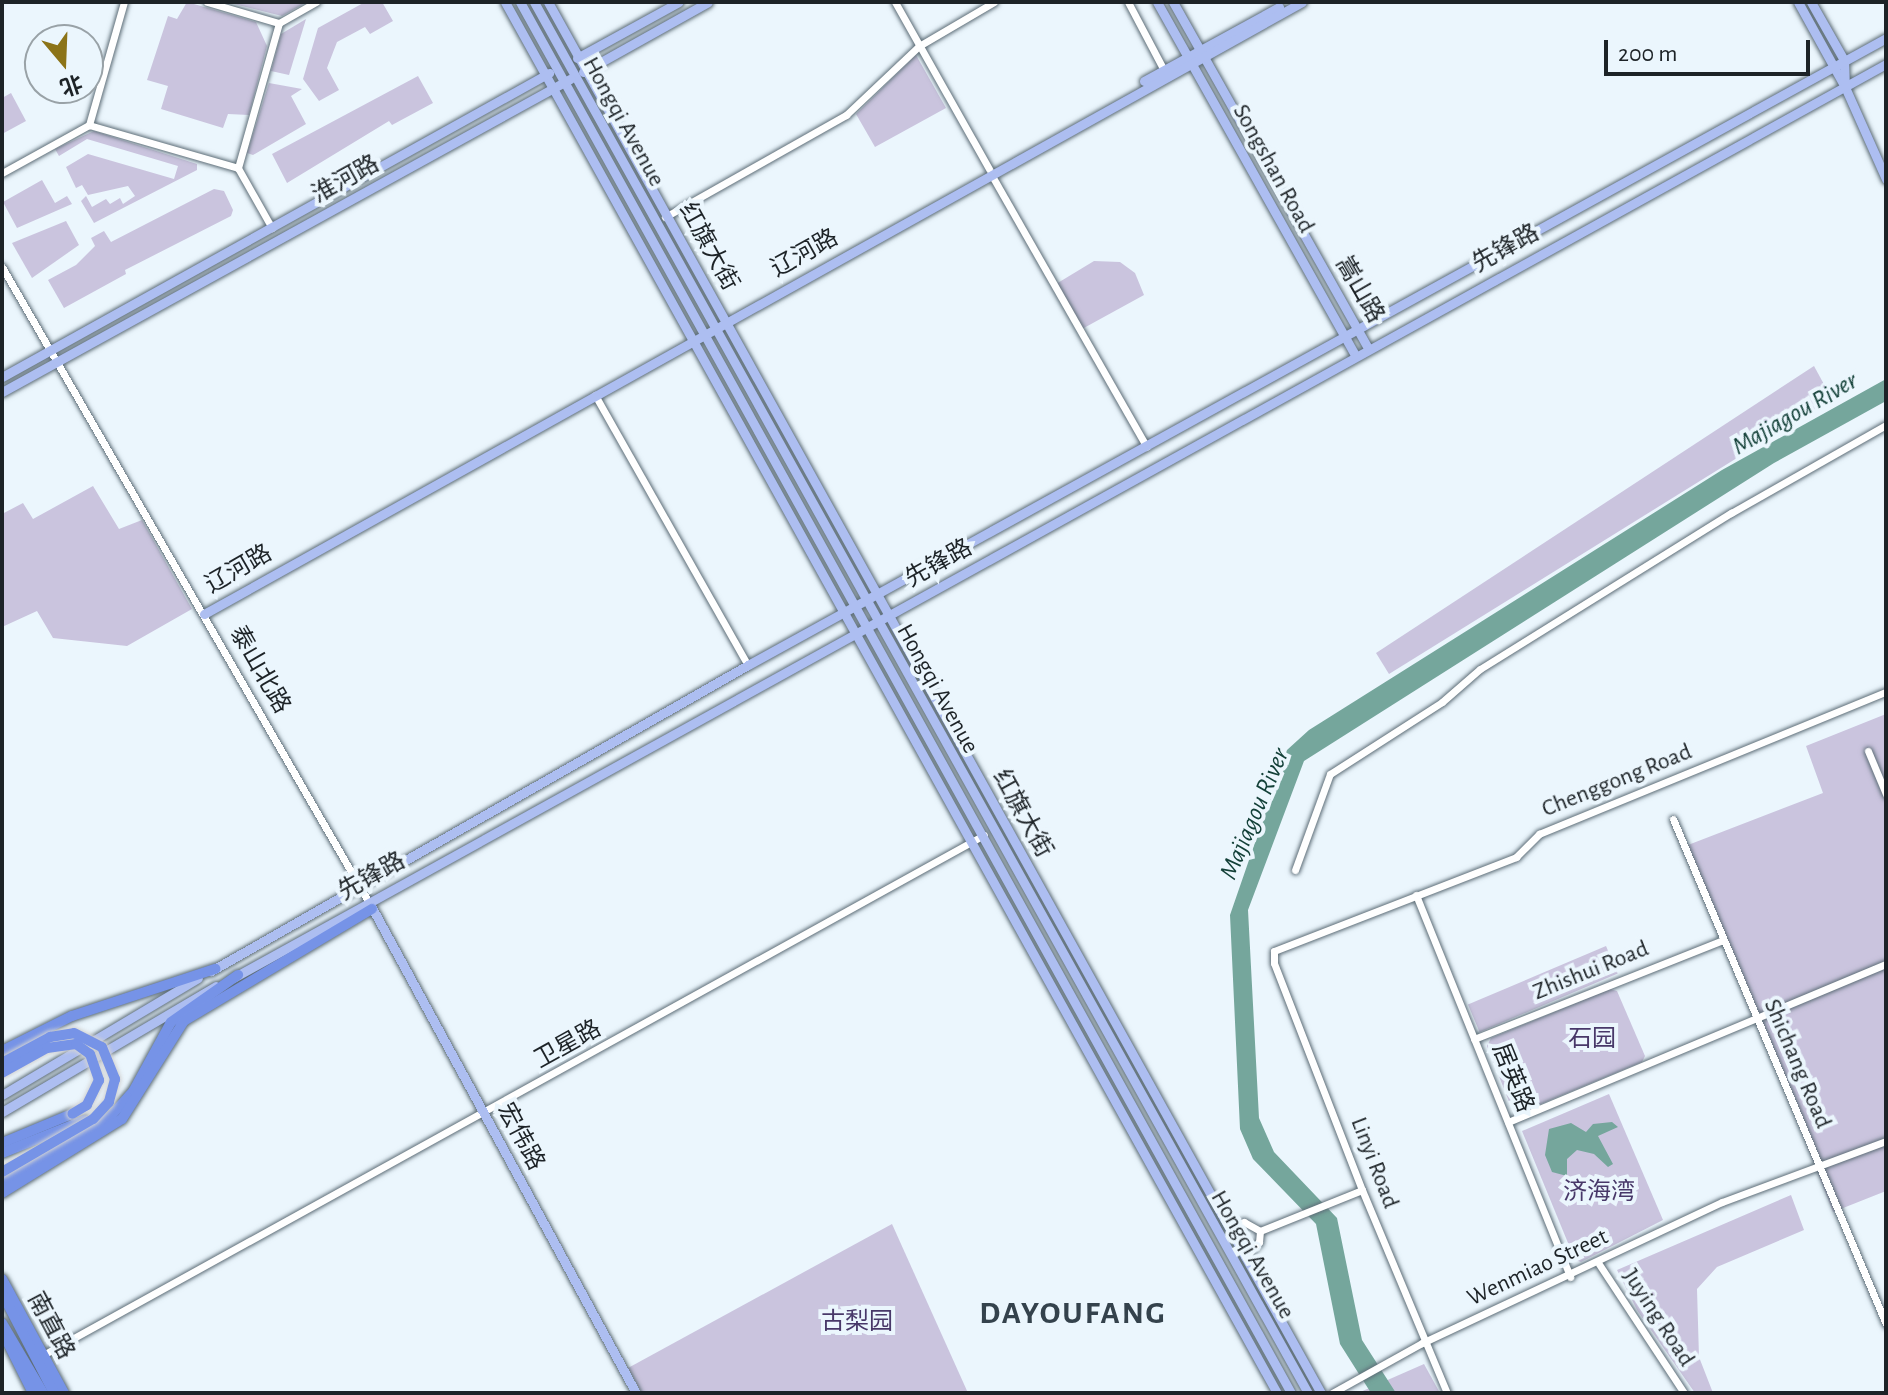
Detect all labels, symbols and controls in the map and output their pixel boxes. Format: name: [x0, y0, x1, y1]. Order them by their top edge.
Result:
north arrow: [24, 24, 104, 104]
scale bar: [1608, 24, 1814, 74]
text: 200 m: [1618, 42, 1677, 66]
street label: Hongqi Avenue: [576, 52, 670, 192]
text: 北: [57, 71, 85, 99]
street label: Songshan Road: [1226, 100, 1320, 238]
street label: 淮河路: [308, 150, 384, 210]
street label: 红旗大街: [672, 198, 744, 296]
street label: 先锋路: [1468, 219, 1544, 279]
street label: 辽河路: [767, 224, 843, 284]
street label: 嵩山路: [1329, 252, 1389, 328]
water label: Majiagou River: [1727, 366, 1863, 462]
street label: 先锋路: [901, 534, 977, 594]
street label: 辽河路: [201, 540, 277, 600]
street label: Hongqi Avenue: [890, 619, 984, 759]
street label: 泰山北路: [223, 621, 295, 719]
street label: Chenggong Road: [1538, 738, 1696, 824]
water label: Majiagou River: [1213, 744, 1297, 884]
street label: 红旗大街: [986, 765, 1058, 863]
street label: 先锋路: [334, 847, 410, 907]
street label: Zhishui Road: [1529, 935, 1653, 1007]
street label: Shichang Road: [1757, 995, 1837, 1133]
street label: 卫星路: [530, 1015, 606, 1075]
park label: 石园: [1568, 1026, 1616, 1054]
street label: 居英路: [1485, 1039, 1539, 1117]
street label: 宏伟路: [490, 1098, 550, 1176]
street label: Linyi Road: [1343, 1113, 1405, 1213]
park label: 济海湾: [1563, 1179, 1635, 1207]
street label: Hongqi Avenue: [1204, 1186, 1300, 1324]
street label: Wenmiao Street: [1463, 1223, 1613, 1313]
street label: Juying Road: [1616, 1264, 1700, 1372]
street label: 南直路: [20, 1287, 80, 1365]
district label: DAYOUFANG: [979, 1294, 1167, 1332]
park label: 古梨园: [821, 1309, 893, 1337]

